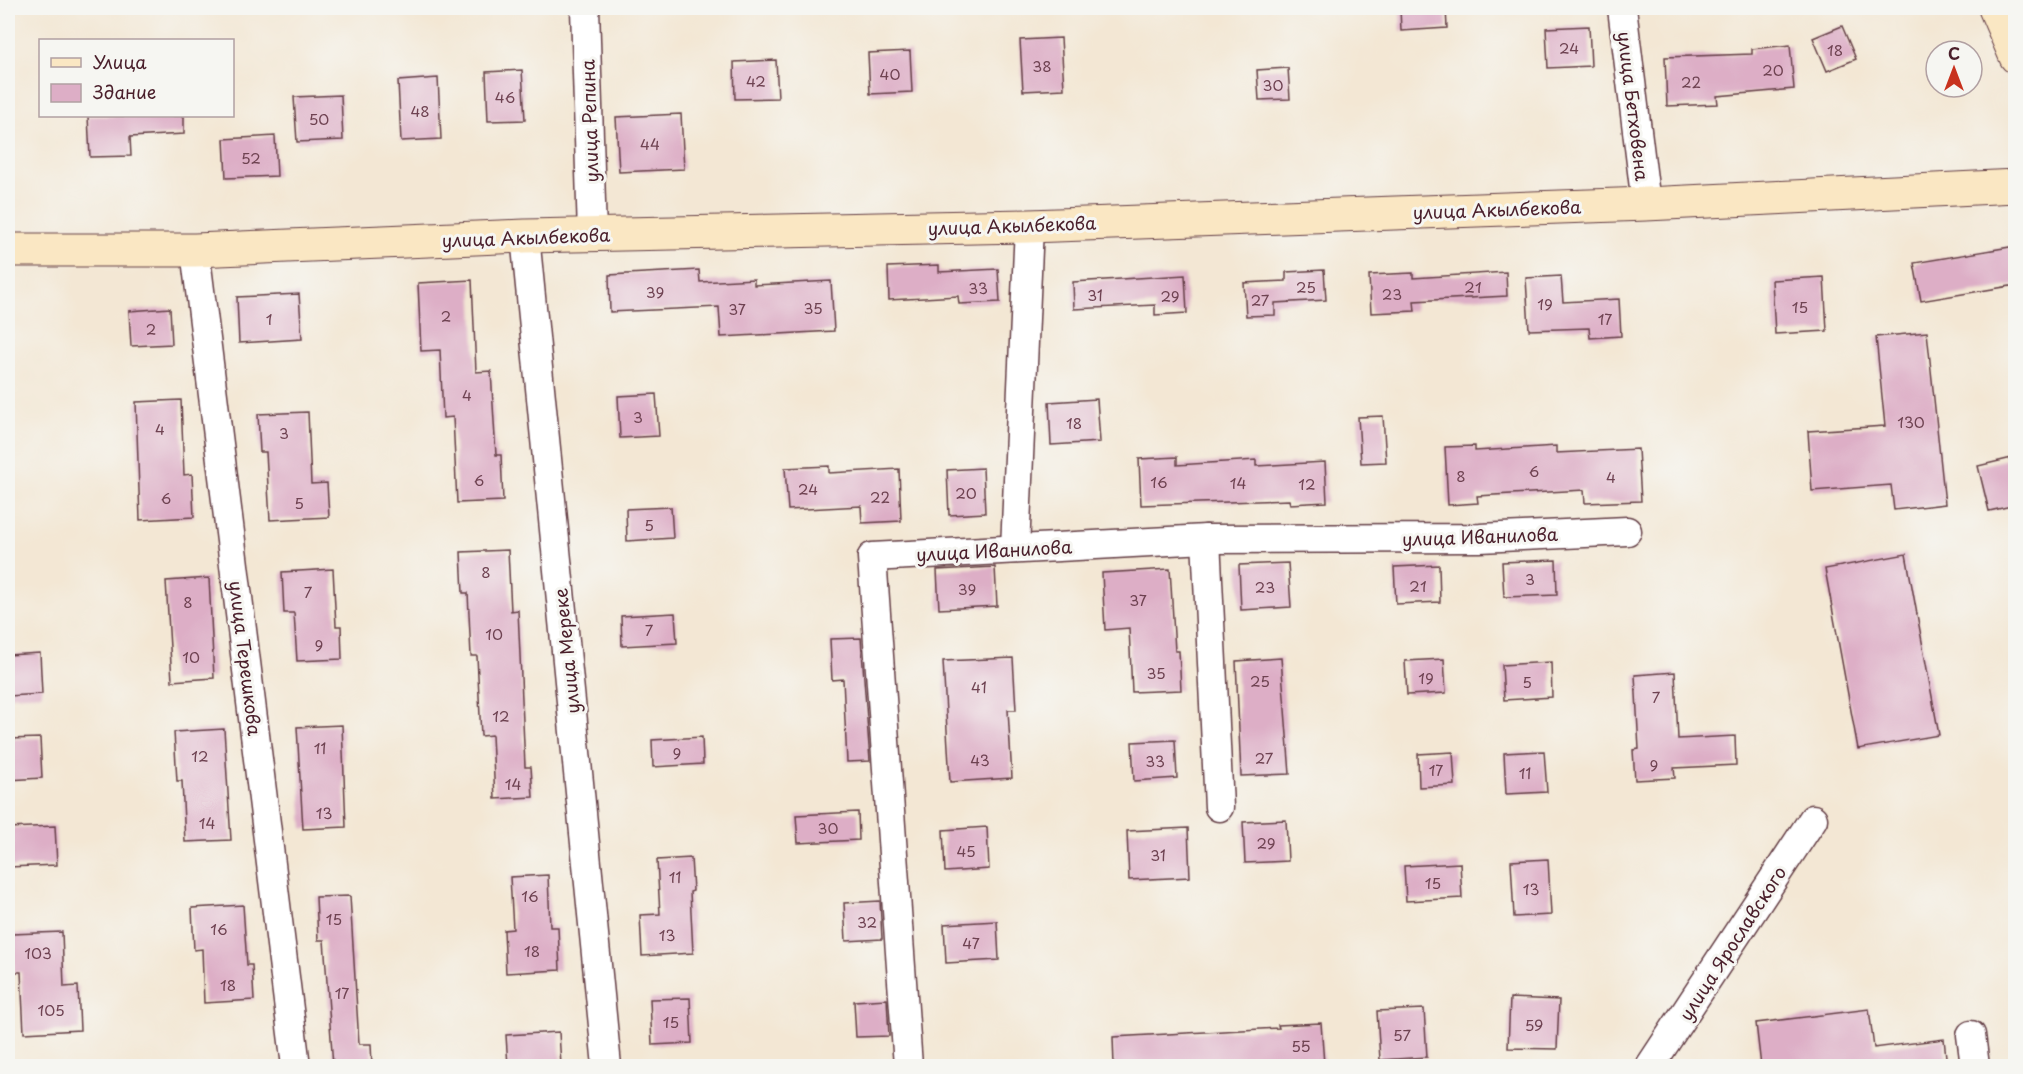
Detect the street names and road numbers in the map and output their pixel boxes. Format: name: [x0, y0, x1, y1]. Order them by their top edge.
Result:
street label: улица Бетховена: [1611, 30, 1657, 183]
street label: улица Репина: [573, 58, 605, 183]
street label: улица Акылбекова: [1412, 193, 1583, 225]
street label: улица Акылбекова: [927, 209, 1098, 241]
street label: улица Акылбекова: [441, 221, 612, 253]
street label: улица Иванилова: [1402, 520, 1559, 552]
street label: улица Иванилова: [915, 532, 1073, 568]
street label: улица Терешкова: [223, 579, 269, 738]
street label: улица Мереке: [546, 587, 586, 715]
street label: улица Ярославского: [1672, 860, 1792, 1026]

